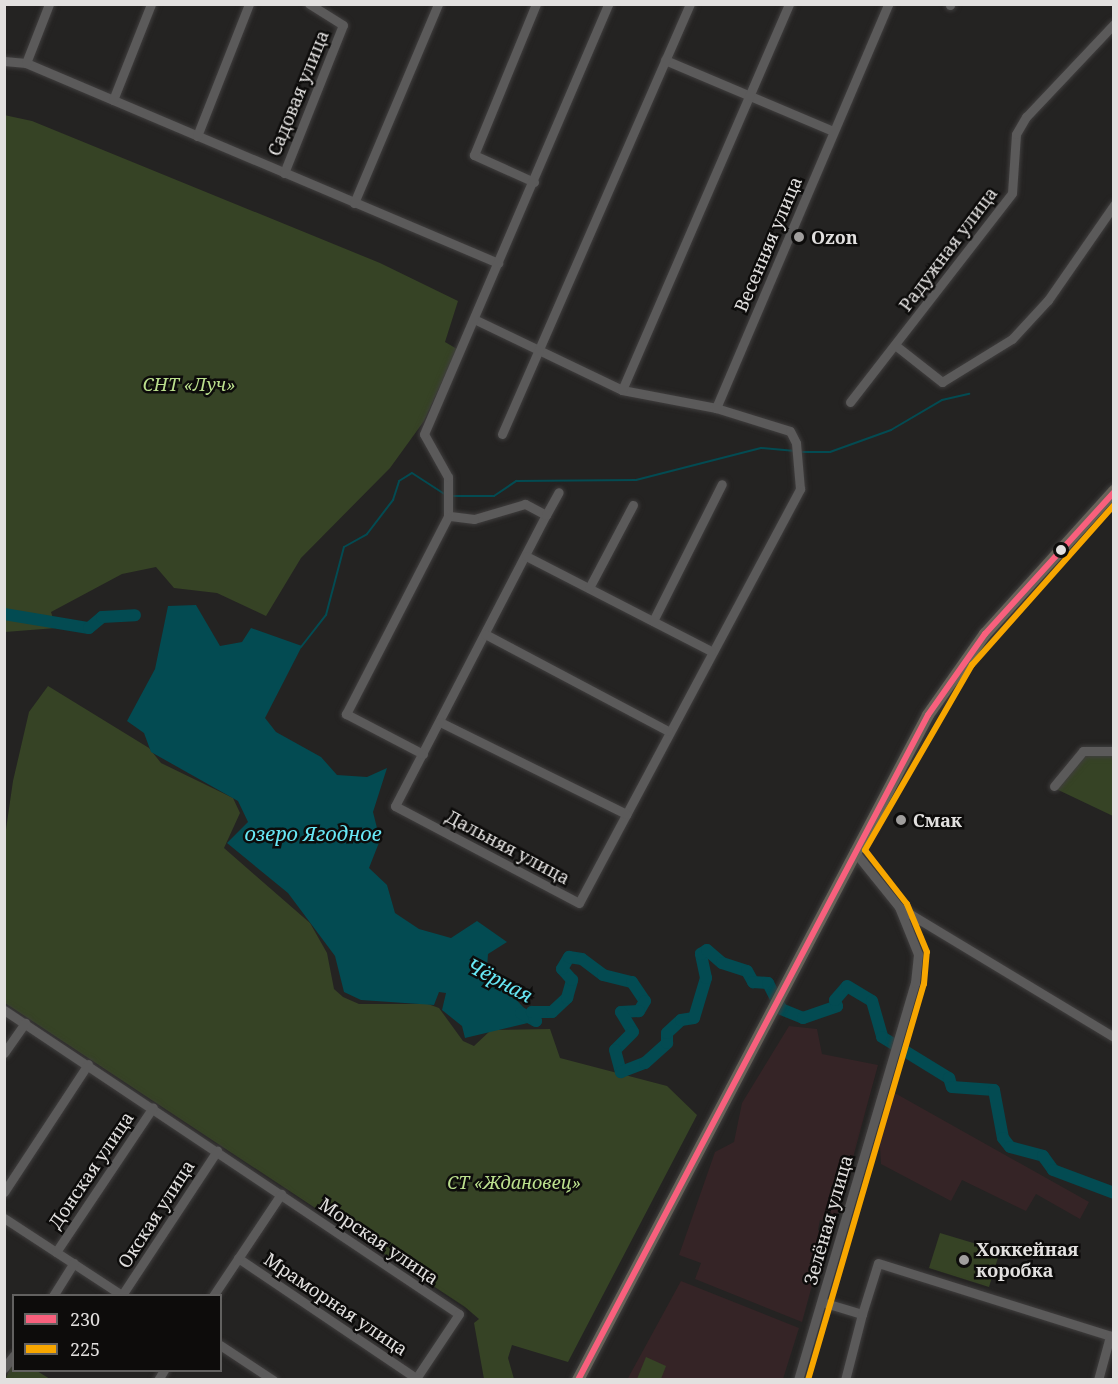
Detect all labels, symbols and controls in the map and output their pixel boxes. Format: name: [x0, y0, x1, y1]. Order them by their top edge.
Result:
street label: Садовая улица: [263, 27, 333, 159]
street label: Весенняя улица: [730, 173, 806, 315]
street label: Радужная улица: [894, 183, 1002, 315]
place label: Ozon: [811, 226, 858, 248]
marker: Ozon: [792, 230, 806, 244]
park label: СНТ «Луч»: [143, 373, 235, 395]
unlabelled marker: [1055, 544, 1067, 556]
street label: Дальняя улица: [442, 805, 574, 889]
place label: Смак: [913, 809, 962, 831]
marker: Смак: [894, 813, 908, 827]
water label: озеро Ягодное: [244, 821, 382, 845]
water label: Чёрная: [463, 953, 537, 1007]
street label: Донская улица: [44, 1108, 138, 1232]
street label: Зелёная улица: [799, 1153, 857, 1287]
street label: Окская улица: [113, 1156, 199, 1272]
park label: СТ «Ждановец»: [447, 1171, 581, 1193]
street label: Морская улица: [315, 1193, 443, 1289]
place label: Хоккейная коробка: [976, 1239, 1079, 1282]
street label: Мраморная улица: [260, 1248, 412, 1360]
marker: Хоккейная коробка: [957, 1253, 971, 1267]
legend: [12, 1294, 222, 1372]
text: 230: [70, 1307, 100, 1331]
text: 225: [70, 1337, 100, 1361]

